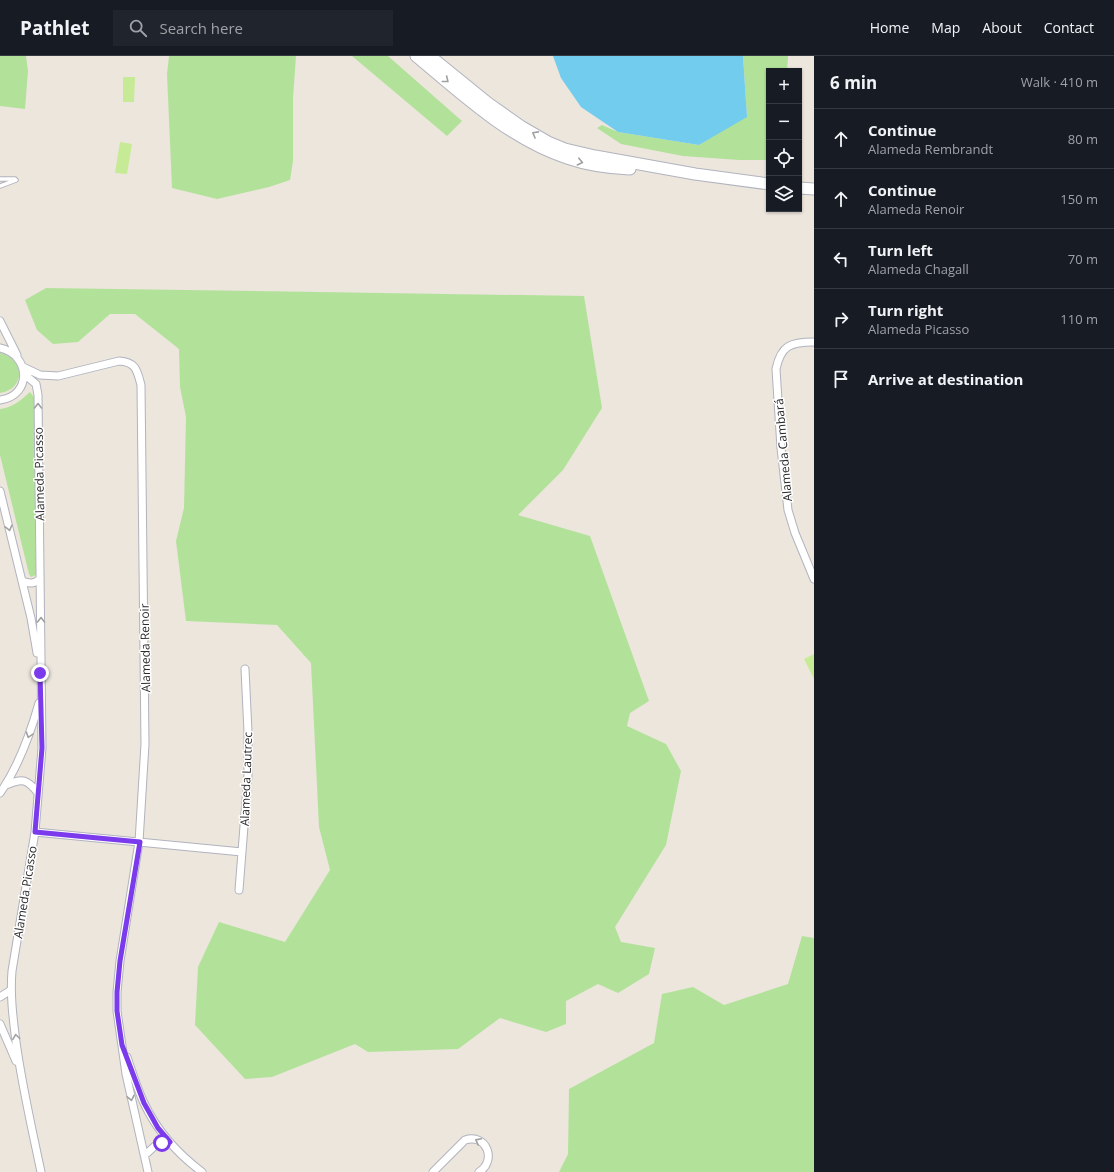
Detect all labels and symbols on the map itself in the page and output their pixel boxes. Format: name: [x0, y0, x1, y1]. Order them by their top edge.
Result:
one-way arrow: [441, 76, 449, 83]
one-way arrow: [532, 132, 540, 139]
one-way arrow: [576, 157, 583, 165]
street label: Alameda Cambará: [770, 398, 796, 502]
one-way arrow: [34, 403, 42, 409]
street label: Alameda Picasso: [30, 427, 48, 521]
one-way arrow: [5, 525, 13, 532]
street label: Alameda Renoir: [136, 603, 154, 693]
one-way arrow: [37, 617, 45, 623]
route end: [31, 664, 49, 682]
one-way arrow: [25, 731, 34, 738]
street label: Alameda Lautrec: [236, 731, 256, 826]
street label: Alameda Picasso: [9, 844, 41, 940]
one-way arrow: [11, 1034, 20, 1040]
one-way arrow: [126, 1094, 134, 1101]
route start: [153, 1134, 171, 1152]
one-way arrow: [475, 1138, 482, 1146]

